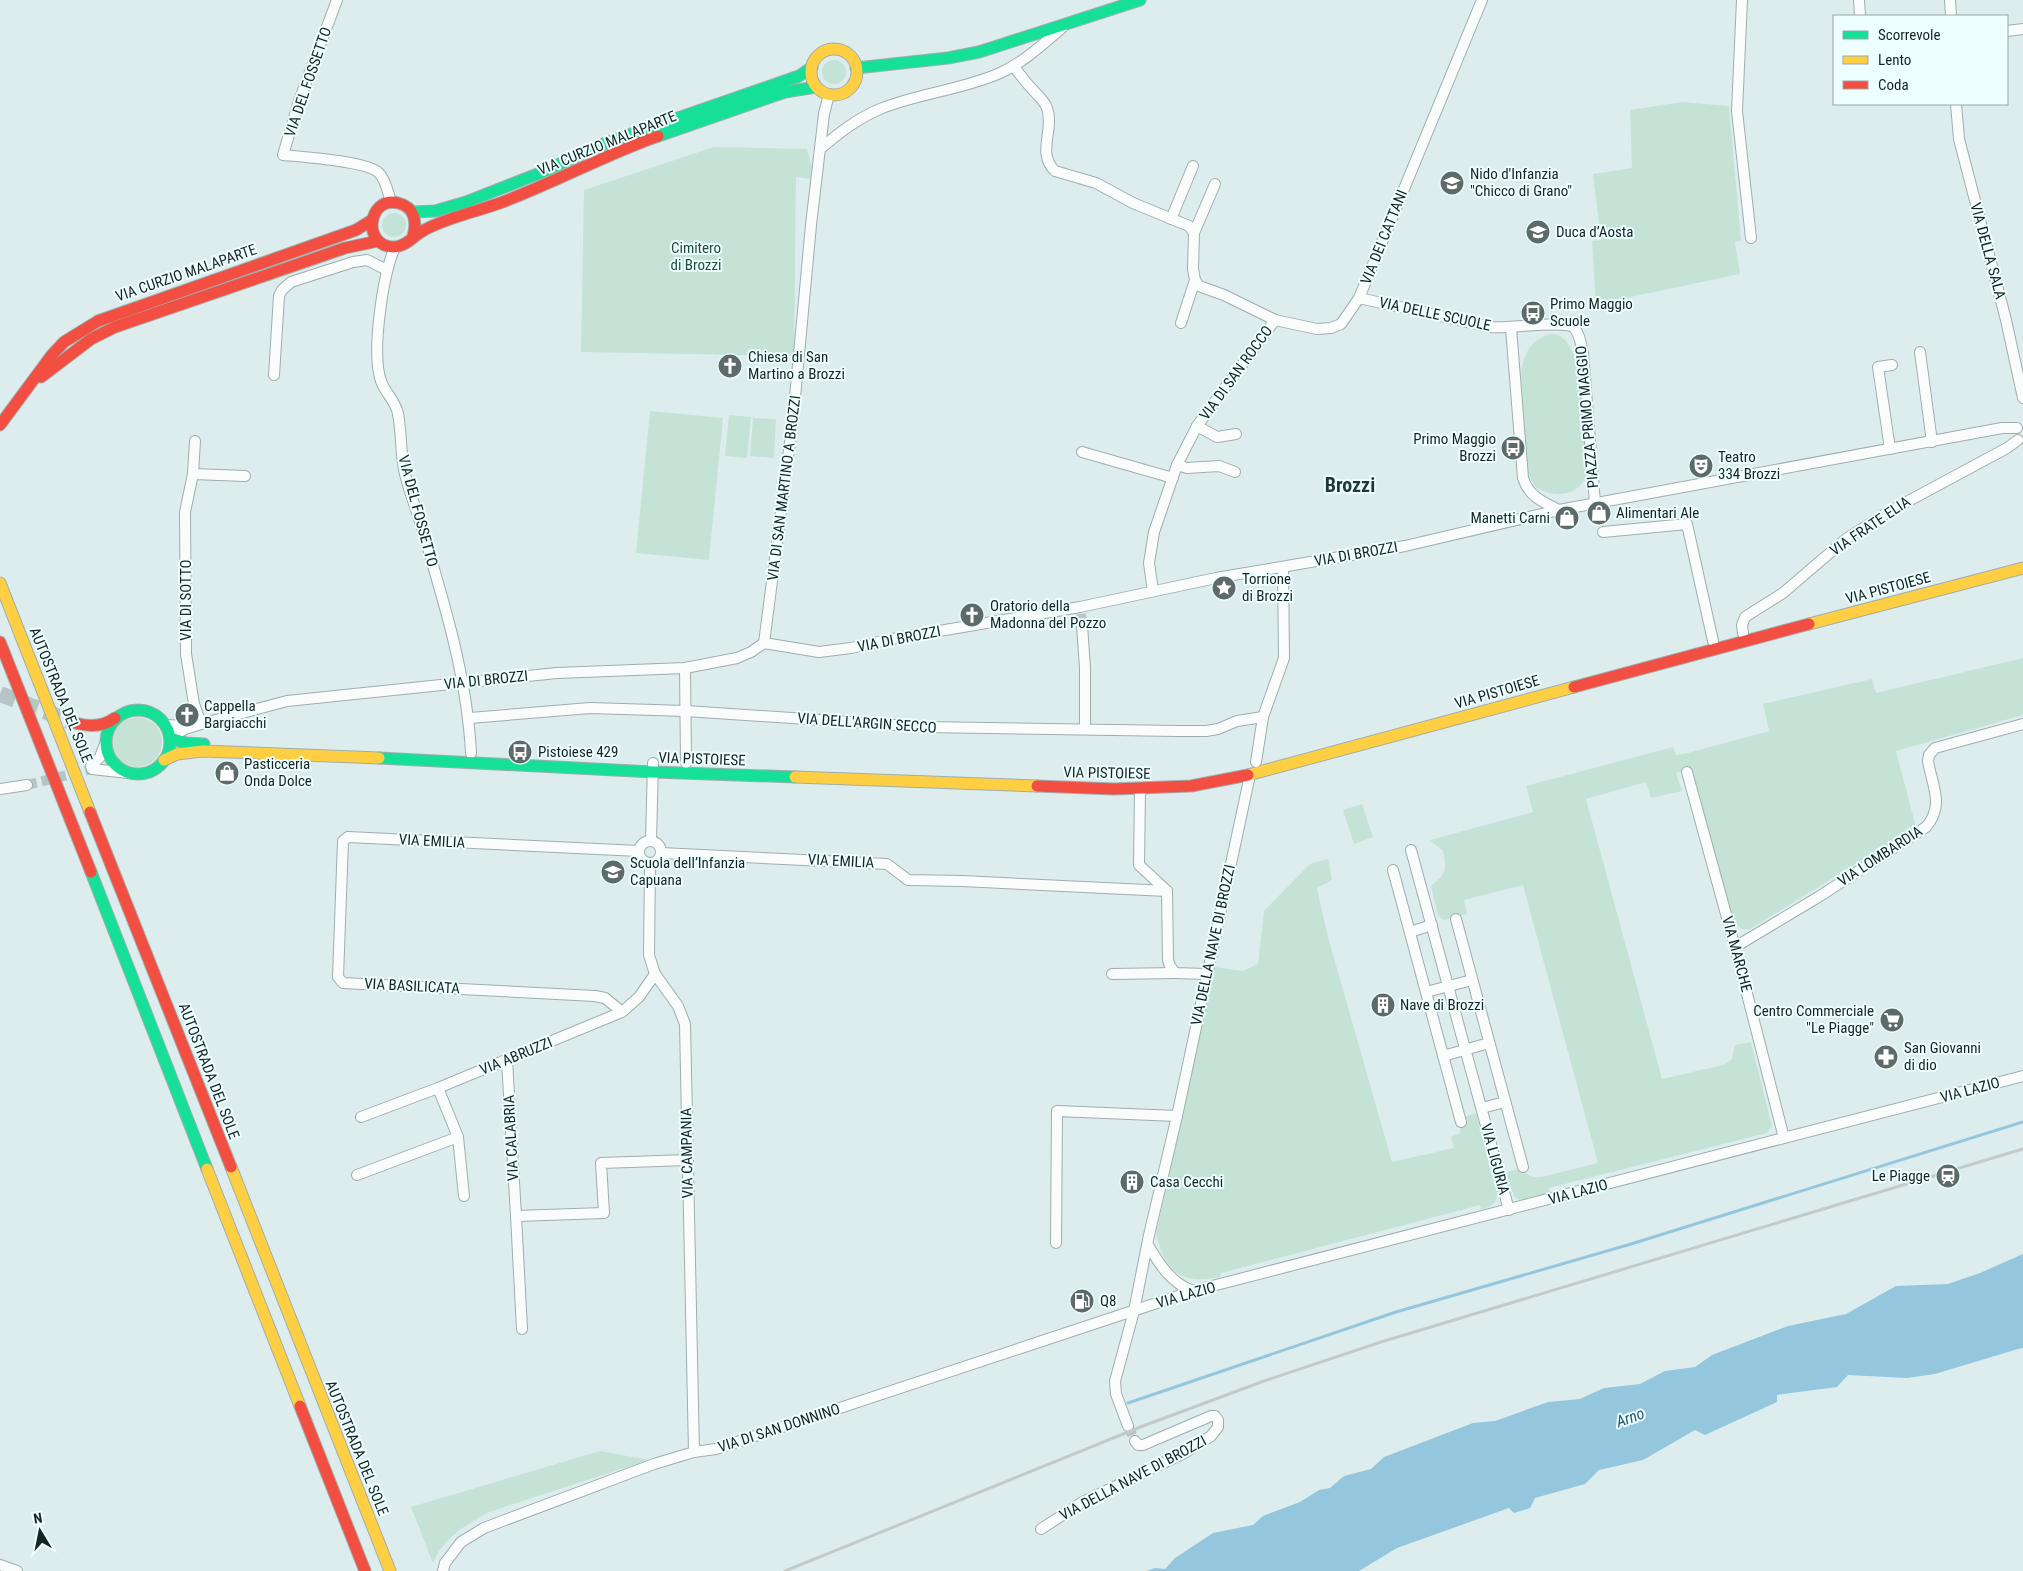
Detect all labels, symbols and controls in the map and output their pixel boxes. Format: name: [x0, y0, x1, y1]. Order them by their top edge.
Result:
legend: [1833, 15, 2008, 105]
street label: VIA DEL FOSSETTO: [281, 25, 335, 139]
text: Scorrevole: [1878, 26, 1940, 44]
text: Lento: [1878, 51, 1911, 69]
text: Coda: [1878, 76, 1909, 94]
street label: VIA CURZIO MALAPARTE: [535, 107, 679, 179]
place label: Nido d'Infanzia "Chicco di Grano": [1470, 165, 1572, 200]
school or university icon: Nido d'Infanzia "Chicco di Grano": [1439, 170, 1465, 196]
street label: VIA DEI CATTANI: [1357, 187, 1411, 287]
street label: VIA DELLA SALA: [1966, 201, 2010, 302]
school or university icon: Duca d’Aosta: [1525, 219, 1551, 245]
place label: Duca d’Aosta: [1556, 223, 1633, 241]
park label: Cimitero di Brozzi: [671, 239, 721, 274]
street label: VIA CURZIO MALAPARTE: [113, 240, 259, 306]
street label: VIA DELLE SCUOLE: [1377, 293, 1493, 335]
place label: Primo Maggio Scuole: [1550, 295, 1633, 330]
bus stop icon: Primo Maggio Scuole: [1520, 300, 1546, 326]
street label: VIA DI SAN ROCCO: [1196, 322, 1276, 424]
street label: PIAZZA PRIMO MAGGIO: [1572, 345, 1602, 489]
place label: Chiesa di San Martino a Brozzi: [748, 348, 845, 383]
church icon: Chiesa di San Martino a Brozzi: [717, 353, 743, 379]
street label: VIA DI SAN MARTINO A BROZZI: [764, 394, 804, 582]
place label: Primo Maggio Brozzi: [1413, 430, 1496, 465]
bus stop icon: Primo Maggio Brozzi: [1500, 435, 1526, 461]
place label: Teatro 334 Brozzi: [1718, 448, 1780, 483]
street label: VIA DEL FOSSETTO: [394, 453, 442, 569]
theatre icon: Teatro 334 Brozzi: [1688, 453, 1714, 479]
district label: Brozzi: [1325, 473, 1375, 497]
street label: VIA FRATE ELIA: [1826, 492, 1914, 559]
shop icon: Alimentari Ale: [1586, 500, 1612, 526]
place label: Alimentari Ale: [1616, 504, 1699, 522]
shop icon: Manetti Carni: [1554, 505, 1580, 531]
place label: Manetti Carni: [1470, 509, 1550, 527]
street label: VIA DI BROZZI: [1313, 538, 1399, 570]
street label: VIA DI SOTTO: [177, 559, 195, 641]
street label: VIA PISTOIESE: [1844, 568, 1932, 608]
place label: Torrione di Brozzi: [1242, 570, 1293, 605]
place icon: Torrione di Brozzi: [1211, 575, 1237, 601]
place label: Oratorio della Madonna del Pozzo: [990, 597, 1106, 632]
church icon: Oratorio della Madonna del Pozzo: [959, 602, 985, 628]
street label: VIA DI BROZZI: [856, 622, 942, 656]
street label: AUTOSTRADA DEL SOLE: [26, 625, 96, 765]
street label: VIA DI BROZZI: [443, 667, 529, 693]
street label: VIA PISTOIESE: [1453, 671, 1541, 713]
place label: Cappella Bargiacchi: [204, 697, 266, 732]
church icon: Cappella Bargiacchi: [174, 702, 200, 728]
street label: VIA DELL'ARGIN SECCO: [797, 709, 937, 737]
bus stop icon: Pistoiese 429: [507, 739, 533, 765]
place label: Pistoiese 429: [538, 743, 618, 761]
street label: VIA PISTOIESE: [658, 748, 746, 770]
place label: Pasticceria Onda Dolce: [244, 755, 312, 790]
shop icon: Pasticceria Onda Dolce: [214, 760, 240, 786]
street label: VIA PISTOIESE: [1063, 763, 1151, 783]
street label: VIA LOMBARDIA: [1834, 822, 1926, 890]
street label: VIA EMILIA: [398, 830, 466, 852]
street label: VIA EMILIA: [807, 850, 875, 872]
place label: Scuola dell’Infanzia Capuana: [630, 854, 745, 889]
school or university icon: Scuola dell’Infanzia Capuana: [600, 859, 626, 885]
street label: VIA DELLA NAVE DI BROZZI: [1187, 863, 1239, 1027]
street label: VIA MARCHE: [1718, 914, 1756, 994]
street label: VIA BASILICATA: [364, 975, 461, 998]
building icon: Nave di Brozzi: [1370, 992, 1396, 1018]
place label: Nave di Brozzi: [1400, 996, 1484, 1014]
street label: AUTOSTRADA DEL SOLE: [175, 1000, 243, 1142]
place label: Centro Commerciale "Le Piagge": [1753, 1002, 1874, 1037]
supermarket icon: Centro Commerciale "Le Piagge": [1879, 1007, 1905, 1033]
street label: VIA ABRUZZI: [477, 1033, 555, 1079]
place label: San Giovanni di dio: [1904, 1039, 1981, 1074]
pharmacy icon: San Giovanni di dio: [1873, 1044, 1899, 1070]
street label: VIA LAZIO: [1938, 1073, 2002, 1107]
street label: VIA CALABRIA: [500, 1094, 522, 1181]
street label: VIA CAMPANIA: [677, 1107, 697, 1198]
street label: VIA LIGURIA: [1477, 1121, 1513, 1197]
station icon: Le Piagge: [1935, 1163, 1961, 1189]
place label: Le Piagge: [1872, 1167, 1930, 1185]
building icon: Casa Cecchi: [1119, 1169, 1145, 1195]
place label: Casa Cecchi: [1150, 1173, 1223, 1191]
street label: VIA LAZIO: [1546, 1175, 1610, 1209]
street label: VIA LAZIO: [1154, 1278, 1218, 1312]
fuel station icon: Q8: [1069, 1288, 1095, 1314]
place label: Q8: [1100, 1292, 1116, 1310]
street label: AUTOSTRADA DEL SOLE: [322, 1378, 392, 1518]
street label: VIA DI SAN DONNINO: [716, 1400, 842, 1456]
water label: Arno: [1612, 1404, 1647, 1432]
street label: VIA DELLA NAVE DI BROZZI: [1056, 1432, 1210, 1524]
north arrow: [15, 1506, 65, 1556]
text: N: [32, 1510, 43, 1527]

